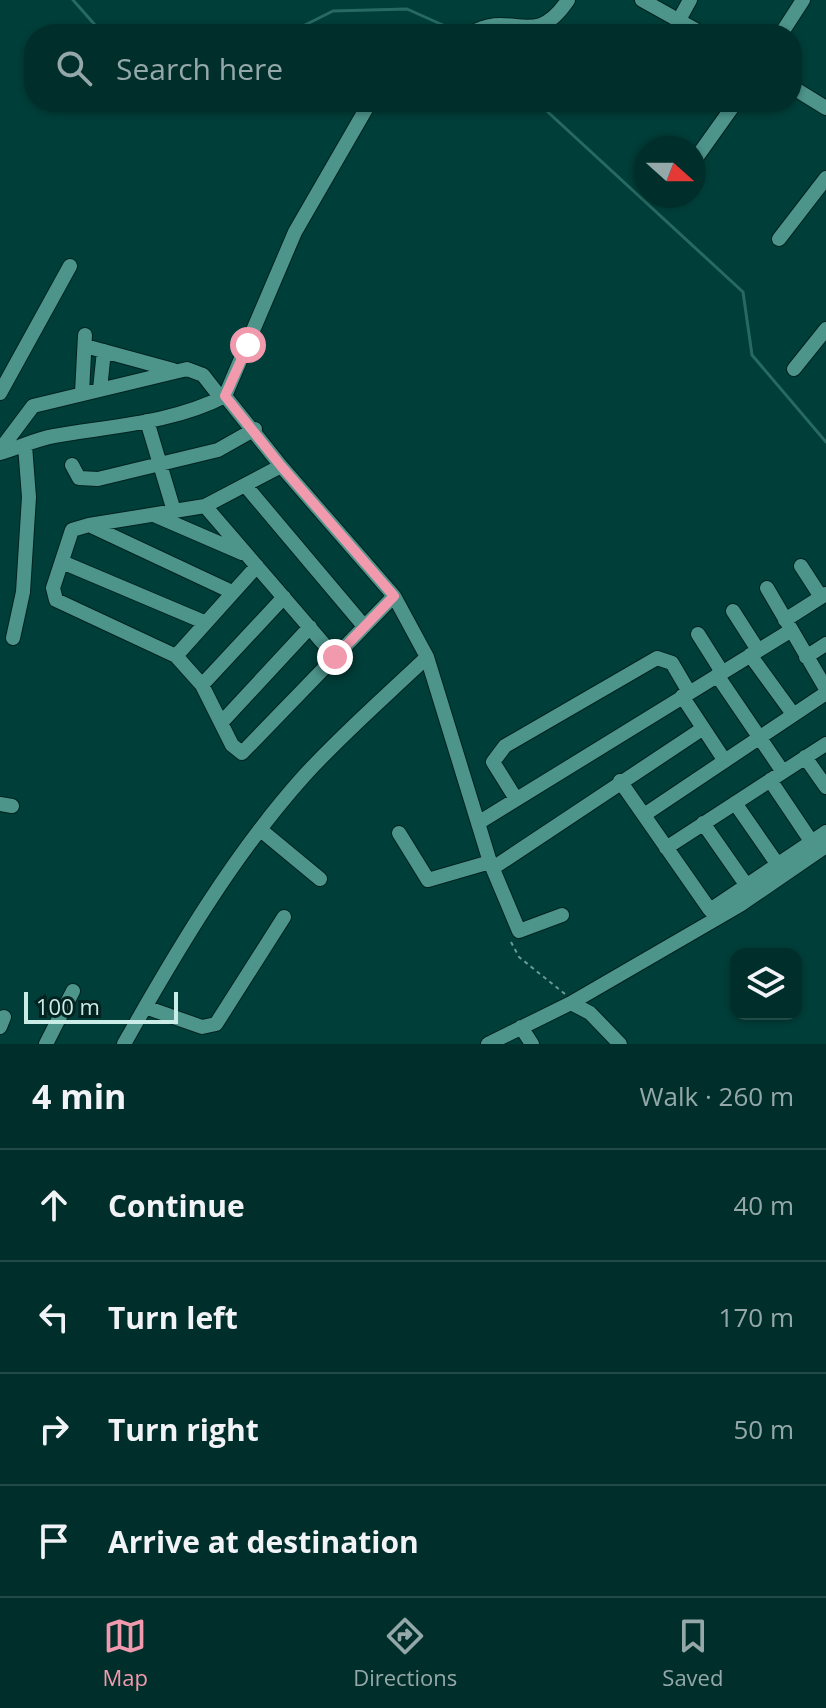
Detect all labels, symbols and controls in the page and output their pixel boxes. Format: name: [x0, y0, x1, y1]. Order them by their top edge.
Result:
search box: [24, 24, 802, 112]
icon: search: [52, 46, 96, 90]
text: Search here: [116, 48, 283, 89]
north arrow: [634, 136, 706, 208]
route start: [230, 327, 266, 363]
route end: [317, 639, 353, 675]
map controls: [730, 948, 802, 1020]
button: layers: [730, 948, 802, 1020]
scale bar: [24, 988, 178, 1024]
text: 100 m: [36, 991, 100, 1021]
text: 4 min: [32, 1073, 126, 1119]
text: Walk · 260 m: [640, 1078, 794, 1114]
icon: ahead: [32, 1183, 76, 1227]
text: Continue: [108, 1185, 245, 1226]
text: 40 m: [733, 1187, 794, 1223]
icon: left: [32, 1295, 76, 1339]
text: Turn left: [108, 1297, 238, 1338]
text: 170 m: [719, 1299, 794, 1335]
icon: right: [32, 1407, 76, 1451]
text: Turn right: [108, 1409, 259, 1450]
text: 50 m: [733, 1411, 794, 1447]
icon: arrive: [32, 1519, 76, 1563]
text: Arrive at destination: [108, 1521, 419, 1562]
tab: Map: [103, 1614, 148, 1692]
tab: Directions: [353, 1614, 457, 1692]
tab: Saved: [662, 1614, 723, 1692]

